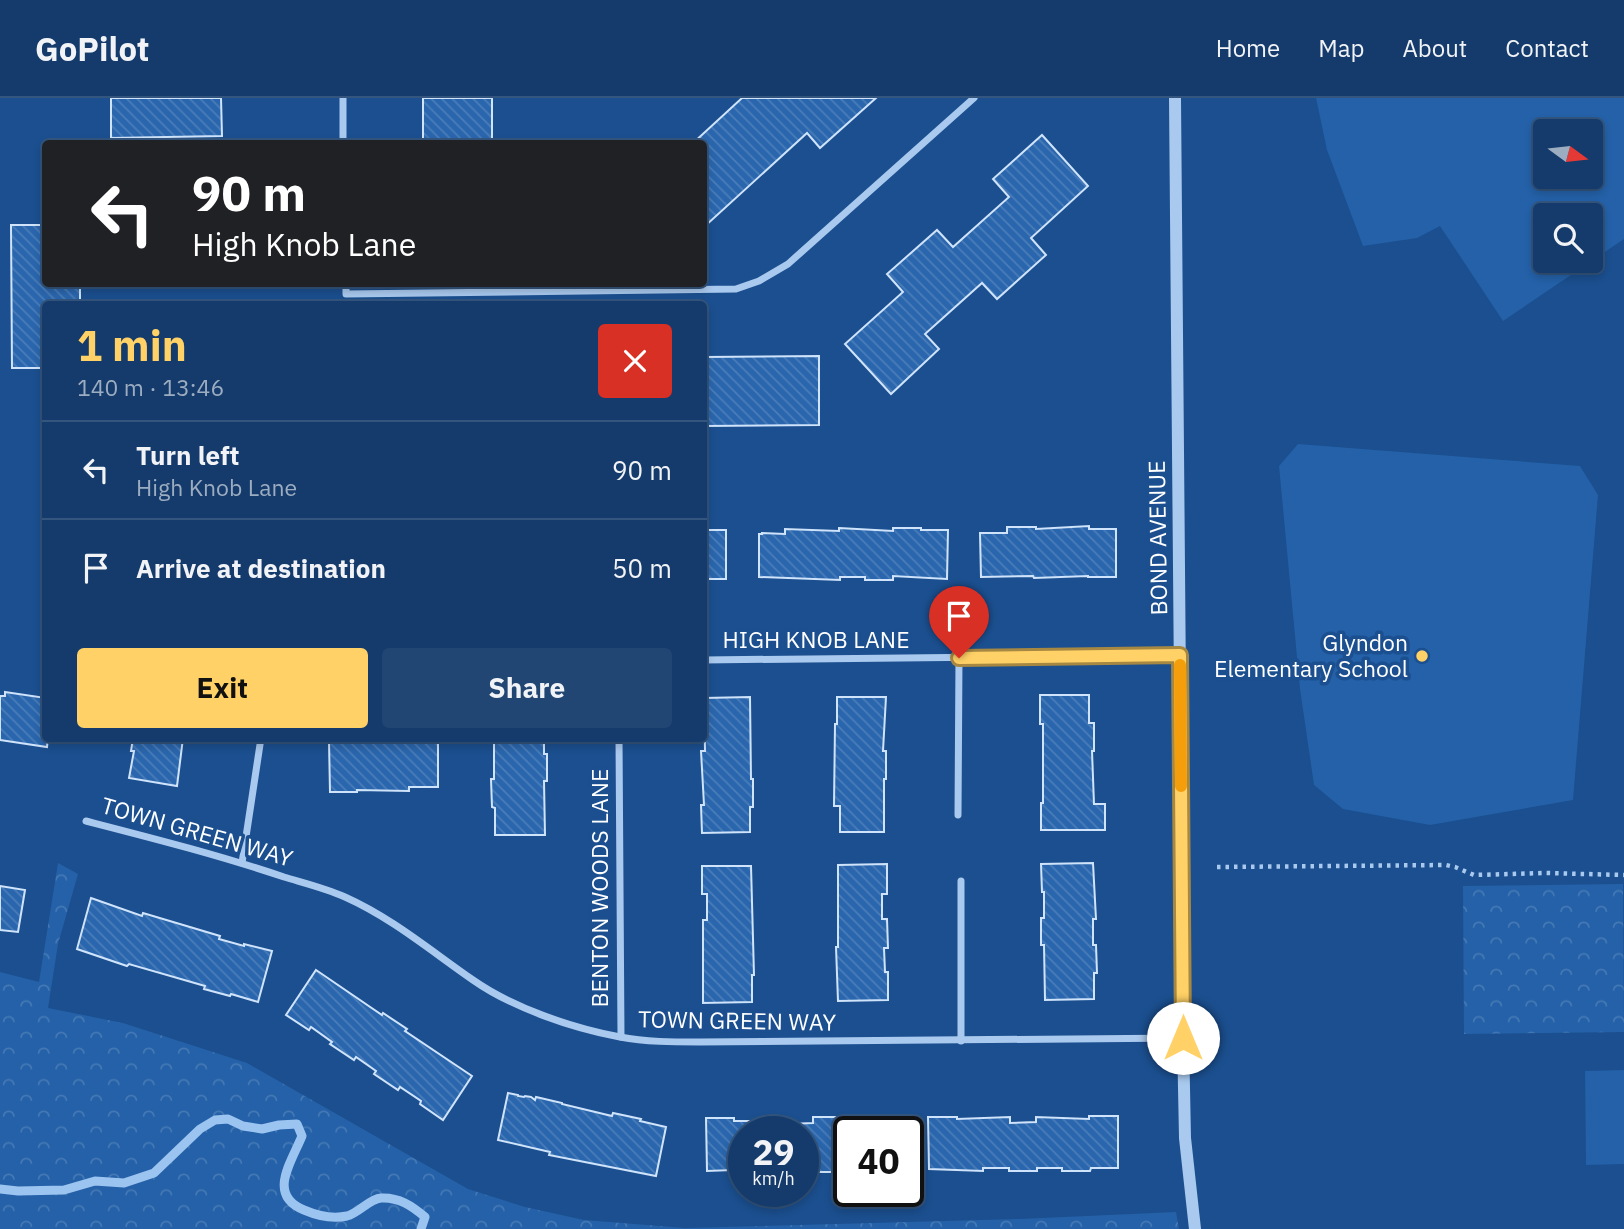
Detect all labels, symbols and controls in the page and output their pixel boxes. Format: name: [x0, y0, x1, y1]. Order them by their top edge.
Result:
text: GoPilot: [35, 27, 149, 70]
text: Home: [1216, 32, 1280, 64]
text: Map: [1318, 32, 1364, 64]
text: About: [1402, 32, 1467, 64]
text: Contact: [1505, 32, 1589, 64]
north arrow: [1533, 119, 1603, 189]
map controls: [1533, 119, 1603, 273]
text: 90 m: [192, 161, 306, 224]
icon: left: [77, 168, 168, 259]
button: search: [1533, 203, 1603, 273]
text: High Knob Lane: [192, 223, 416, 265]
text: 1 min: [77, 318, 187, 373]
button: close: [598, 324, 672, 398]
text: 140 m · 13:46: [77, 372, 224, 402]
text: Turn left: [136, 438, 239, 472]
icon: left: [77, 451, 115, 489]
text: 90 m: [612, 453, 672, 487]
street label: BOND AVENUE: [1141, 460, 1173, 616]
text: High Knob Lane: [136, 472, 297, 502]
icon: arrive: [77, 549, 115, 587]
text: Arrive at destination: [136, 551, 386, 585]
text: 50 m: [612, 551, 672, 585]
pin: [929, 586, 989, 658]
icon: arrive: [940, 597, 978, 635]
street label: HIGH KNOB LANE: [722, 624, 910, 654]
place label: Glyndon Elementary School: [1214, 627, 1408, 683]
button: Exit: [77, 648, 368, 728]
button: Share: [382, 648, 672, 728]
marker: Glyndon Elementary School: [1414, 648, 1430, 664]
street label: BENTON WOODS LANE: [584, 768, 614, 1008]
street label: TOWN GREEN WAY: [98, 789, 297, 873]
position arrow: [1146, 1001, 1220, 1075]
street label: TOWN GREEN WAY: [638, 1003, 837, 1037]
speed limit sign: 40: [833, 1116, 924, 1207]
text: 29: [752, 1129, 795, 1175]
text: km/h: [752, 1167, 795, 1190]

